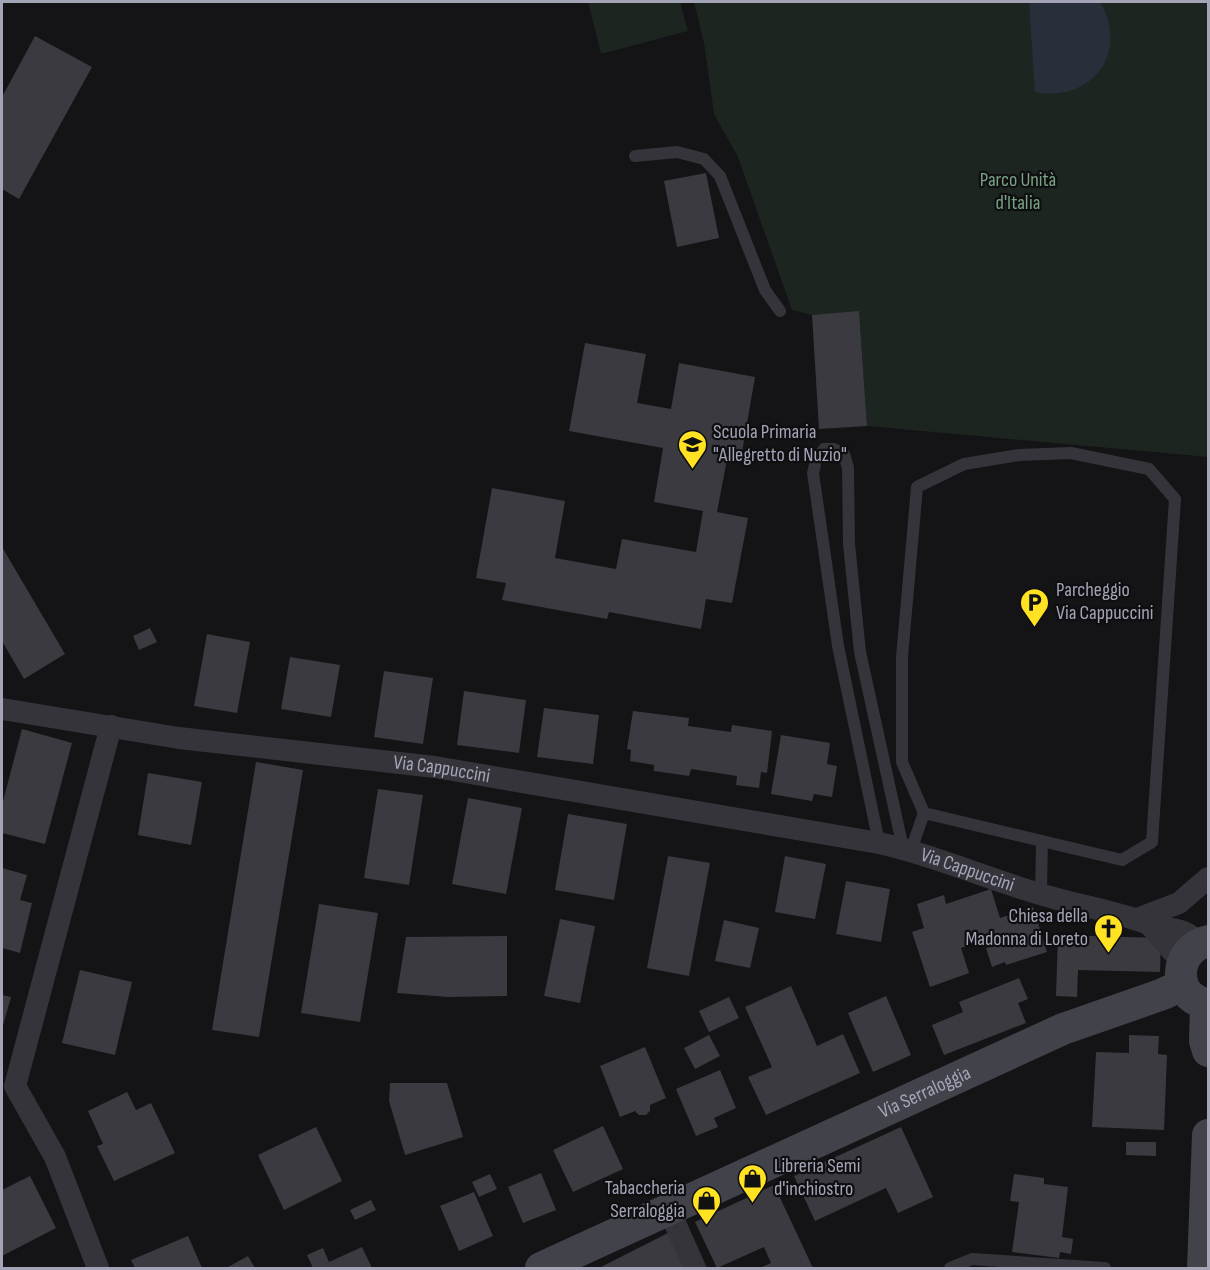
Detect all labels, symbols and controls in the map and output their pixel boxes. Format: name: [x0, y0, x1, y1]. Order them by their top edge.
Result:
park label: Parco Unità d'Italia: [980, 168, 1056, 215]
place label: Scuola Primaria "Allegretto di Nuzio": [713, 420, 847, 467]
school or university icon: Scuola Primaria "Allegretto di Nuzio": [676, 428, 708, 470]
place label: Parcheggio Via Cappuccini: [1056, 578, 1154, 625]
parking icon: Parcheggio Via Cappuccini: [1019, 586, 1051, 628]
street label: Via Cappuccini: [392, 750, 492, 788]
street label: Via Cappuccini: [918, 843, 1017, 897]
place label: Chiesa della Madonna di Loreto: [965, 904, 1088, 951]
church icon: Chiesa della Madonna di Loreto: [1093, 912, 1125, 954]
street label: Via Serraloggia: [875, 1061, 974, 1124]
place label: Libreria Semi d'inchiostro: [774, 1154, 860, 1201]
shop icon: Libreria Semi d'inchiostro: [737, 1162, 769, 1204]
place label: Tabaccheria Serraloggia: [605, 1176, 685, 1223]
shop icon: Tabaccheria Serraloggia: [690, 1184, 722, 1226]

